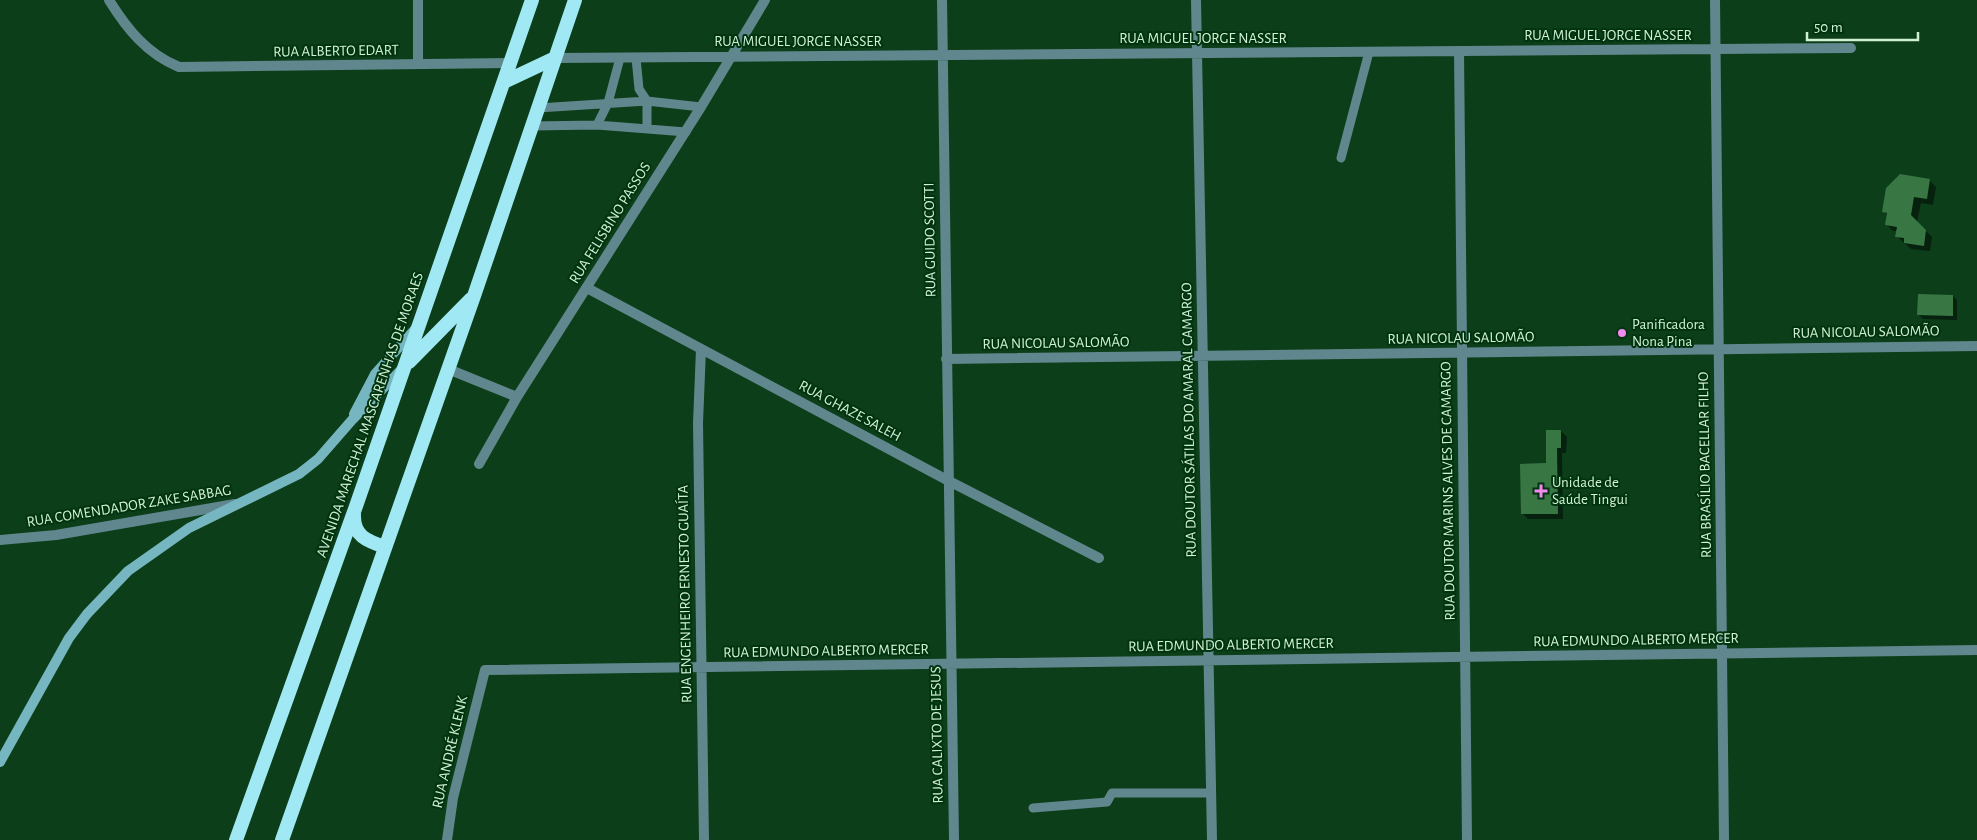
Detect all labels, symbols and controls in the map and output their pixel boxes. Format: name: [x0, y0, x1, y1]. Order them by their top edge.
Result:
scale bar: [1807, 10, 1918, 42]
text: 50 m: [1814, 20, 1843, 35]
street label: RUA MIGUEL JORGE NASSER: [1524, 28, 1692, 43]
street label: RUA MIGUEL JORGE NASSER: [1119, 31, 1287, 46]
street label: RUA MIGUEL JORGE NASSER: [714, 34, 882, 49]
street label: RUA ALBERTO EDART: [273, 42, 400, 60]
street label: RUA FELISBINO PASSOS: [567, 160, 653, 286]
street label: RUA GUIDO SCOTTI: [921, 182, 939, 298]
street label: AVENIDA MARECHAL MASCARENHAS DE MORAES: [314, 270, 426, 560]
street label: RUA DOUTOR SÁTILAS DO AMARAL CAMARGO: [1177, 282, 1199, 558]
place label: Panificadora Nona Pina: [1632, 317, 1705, 349]
street label: RUA NICOLAU SALOMÃO: [1792, 322, 1940, 341]
marker: Panificadora Nona Pina: [1616, 327, 1628, 339]
street label: RUA NICOLAU SALOMÃO: [1387, 328, 1535, 347]
street label: RUA NICOLAU SALOMÃO: [982, 333, 1130, 352]
street label: RUA DOUTOR MARINS ALVES DE CAMARGO: [1438, 361, 1458, 621]
street label: RUA BRASÍLIO BACELLAR FILHO: [1694, 372, 1714, 558]
street label: RUA GHAZE SALEH: [796, 378, 904, 444]
place label: Unidade de Saúde Tingui: [1552, 475, 1628, 507]
street label: RUA COMENDADOR ZAKE SABBAG: [26, 482, 232, 530]
marker: Unidade de Saúde Tingui: [1534, 484, 1548, 498]
street label: RUA ENGENHEIRO ERNESTO GUAÍTA: [674, 485, 694, 703]
street label: RUA EDMUNDO ALBERTO MERCER: [1533, 631, 1739, 649]
street label: RUA EDMUNDO ALBERTO MERCER: [1128, 636, 1334, 654]
street label: RUA EDMUNDO ALBERTO MERCER: [723, 642, 929, 660]
street label: RUA CALIXTO DE JESUS: [928, 666, 946, 804]
street label: RUA ANDRÉ KLENK: [428, 693, 470, 810]

